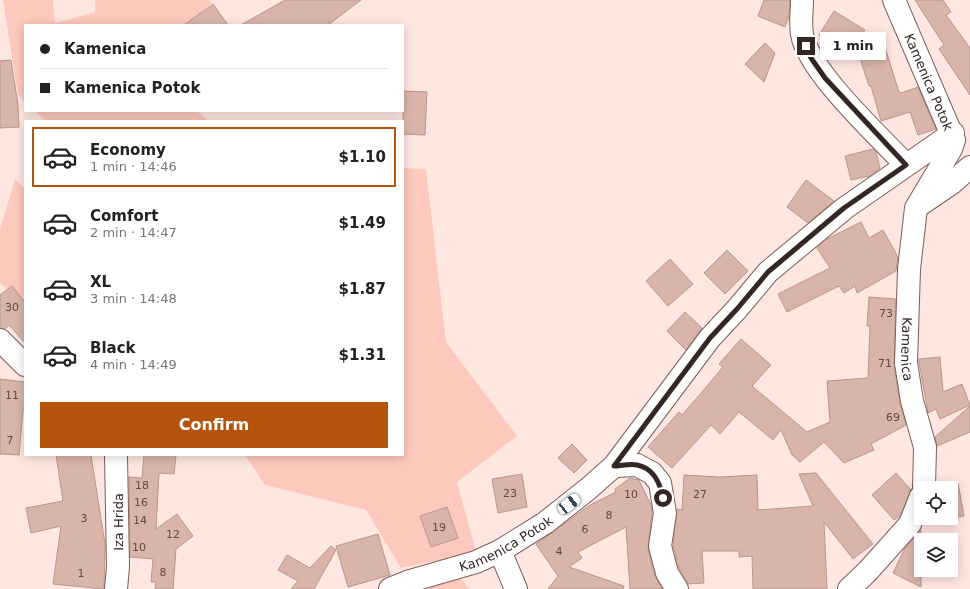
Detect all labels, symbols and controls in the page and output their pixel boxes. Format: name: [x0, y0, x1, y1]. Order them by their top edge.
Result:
street label: Kamenica Potok: [901, 31, 956, 133]
callout: 1 min: [820, 32, 886, 60]
route end: [797, 37, 815, 55]
text: 1 min: [833, 38, 873, 53]
text: Kamenica: [64, 40, 146, 58]
text: Kamenica Potok: [64, 79, 200, 97]
icon: car: [42, 139, 78, 175]
text: Economy: [90, 141, 166, 159]
text: $1.10: [339, 148, 386, 166]
text: 1 min · 14:46: [90, 159, 177, 174]
icon: car: [42, 205, 78, 241]
text: Comfort: [90, 207, 158, 225]
text: $1.49: [339, 214, 386, 232]
text: 2 min · 14:47: [90, 225, 177, 240]
icon: car: [42, 271, 78, 307]
text: XL: [90, 273, 111, 291]
text: $1.87: [339, 280, 386, 298]
text: 3 min · 14:48: [90, 291, 177, 306]
house number: 30: [5, 301, 19, 314]
house number: 73: [879, 307, 893, 320]
street label: Kamenica: [898, 317, 916, 382]
icon: car: [42, 337, 78, 373]
text: Black: [90, 339, 136, 357]
text: $1.31: [339, 346, 386, 364]
text: 4 min · 14:49: [90, 357, 177, 372]
house number: 71: [878, 357, 892, 370]
house number: 11: [5, 389, 19, 402]
button: Confirm: [40, 402, 388, 448]
house number: 69: [886, 411, 900, 424]
house number: 7: [7, 434, 14, 447]
house number: 18: [135, 479, 149, 492]
map controls: [914, 481, 958, 577]
button: locate: [914, 481, 958, 525]
house number: 23: [503, 487, 517, 500]
house number: 10: [624, 488, 638, 501]
house number: 27: [693, 488, 707, 501]
route start: [654, 489, 672, 507]
car: [556, 492, 582, 516]
street label: Iza Hrida: [111, 493, 126, 551]
house number: 16: [134, 496, 148, 509]
house number: 8: [606, 509, 613, 522]
house number: 3: [81, 512, 88, 525]
street label: Kamenica Potok: [457, 513, 556, 574]
house number: 14: [133, 514, 147, 527]
house number: 19: [432, 521, 446, 534]
house number: 6: [582, 523, 589, 536]
house number: 12: [166, 528, 180, 541]
button: layers: [914, 533, 958, 577]
house number: 10: [132, 541, 146, 554]
house number: 4: [556, 545, 563, 558]
house number: 8: [160, 566, 167, 579]
house number: 1: [78, 567, 85, 580]

